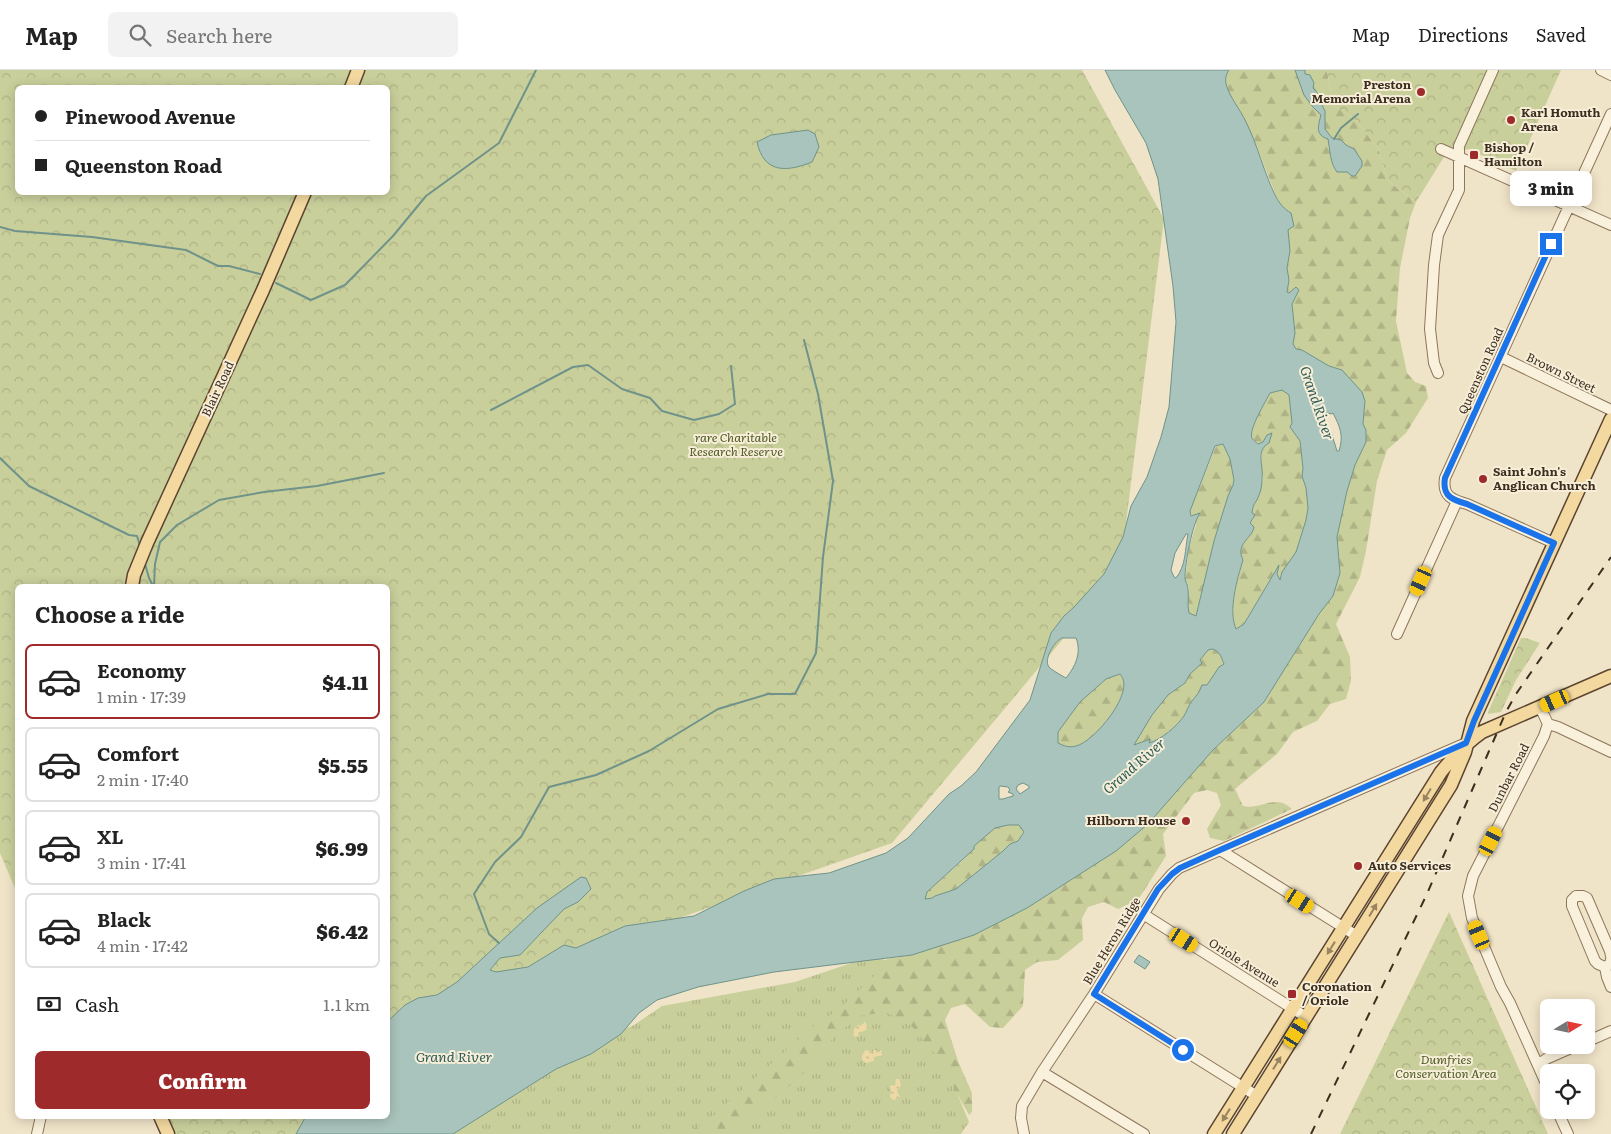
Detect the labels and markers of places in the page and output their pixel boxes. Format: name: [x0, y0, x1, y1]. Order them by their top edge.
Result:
place label: Preston Memorial Arena: [1312, 75, 1412, 107]
marker: Preston Memorial Arena: [1415, 86, 1427, 98]
place label: Karl Homuth Arena: [1521, 103, 1601, 135]
marker: Karl Homuth Arena: [1505, 114, 1517, 126]
place label: Bishop / Hamilton: [1484, 138, 1543, 170]
marker: Bishop / Hamilton: [1468, 149, 1480, 161]
place label: Saint John's Anglican Church: [1493, 462, 1596, 494]
marker: Saint John's Anglican Church: [1477, 473, 1489, 485]
place label: Hilborn House: [1086, 811, 1176, 829]
marker: Hilborn House: [1180, 815, 1192, 827]
place label: Auto Services: [1368, 856, 1451, 874]
marker: Auto Services: [1352, 860, 1364, 872]
place label: Coronation / Oriole: [1302, 977, 1372, 1009]
marker: Coronation / Oriole: [1286, 988, 1298, 1000]

